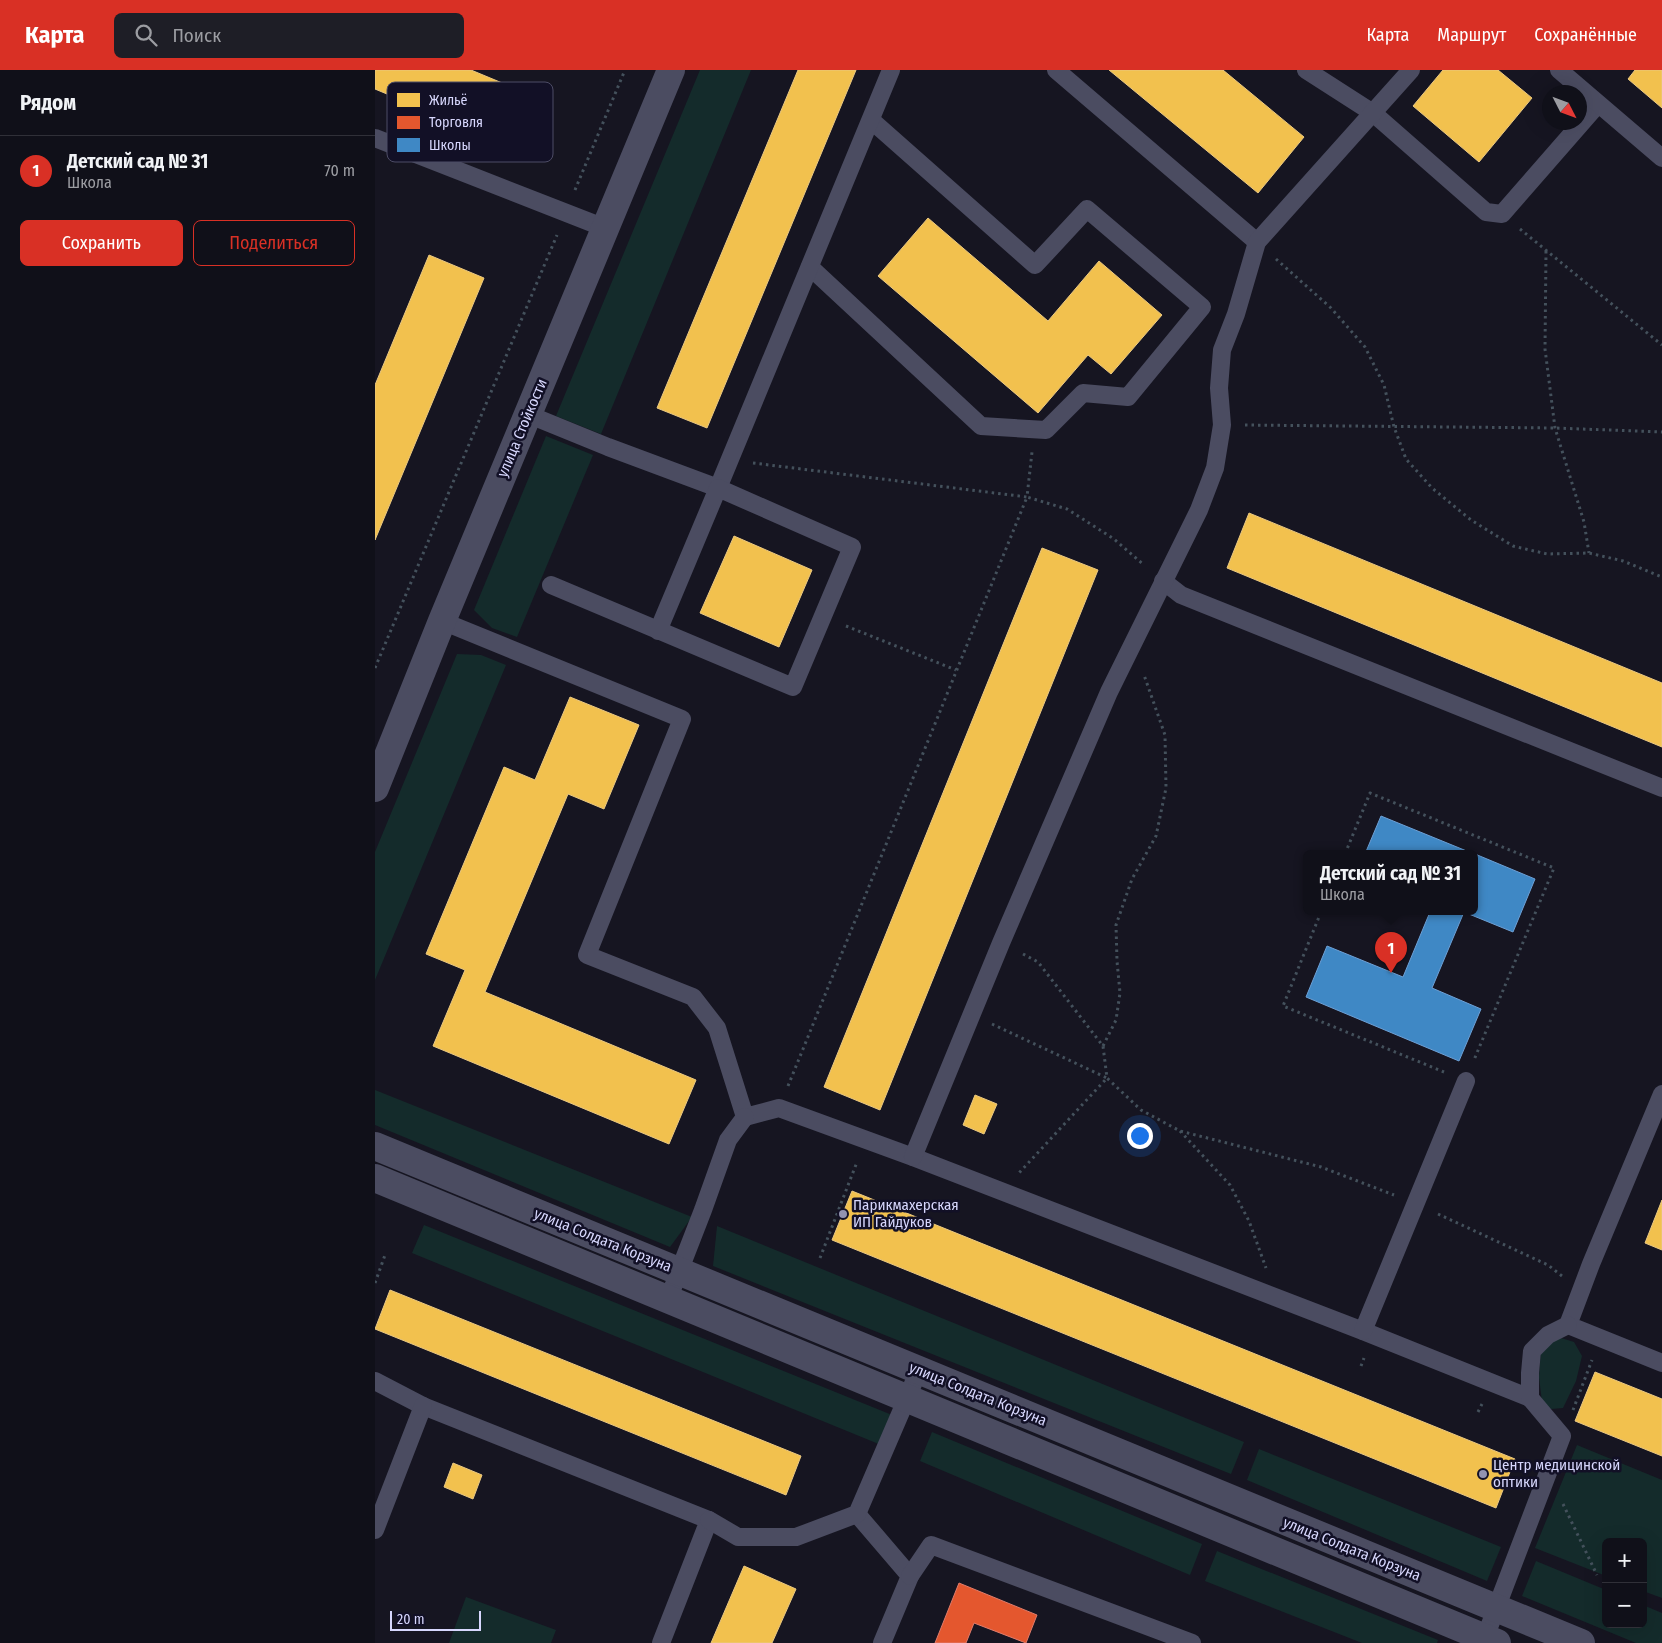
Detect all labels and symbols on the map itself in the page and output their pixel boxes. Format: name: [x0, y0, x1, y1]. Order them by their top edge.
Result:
legend: [387, 82, 553, 162]
north arrow: [1542, 85, 1587, 130]
text: Жильё: [429, 92, 468, 109]
text: Торговля: [429, 114, 483, 131]
text: Школы: [429, 137, 471, 154]
street label: улица Стойкости: [493, 376, 551, 480]
pin: 1: [1375, 932, 1407, 973]
your location: [1127, 1123, 1153, 1149]
place label: Парикмахерская ИП Гайдуков: [853, 1196, 959, 1231]
street label: улица Солдата Корзуна: [532, 1204, 674, 1276]
marker: Парикмахерская ИП Гайдуков: [837, 1208, 849, 1220]
street label: улица Солдата Корзуна: [907, 1358, 1049, 1430]
place label: Центр медицинской оптики: [1493, 1456, 1620, 1491]
marker: Центр медицинской оптики: [1477, 1468, 1489, 1480]
street label: улица Солдата Корзуна: [1281, 1513, 1423, 1585]
scale bar: [390, 1608, 481, 1631]

